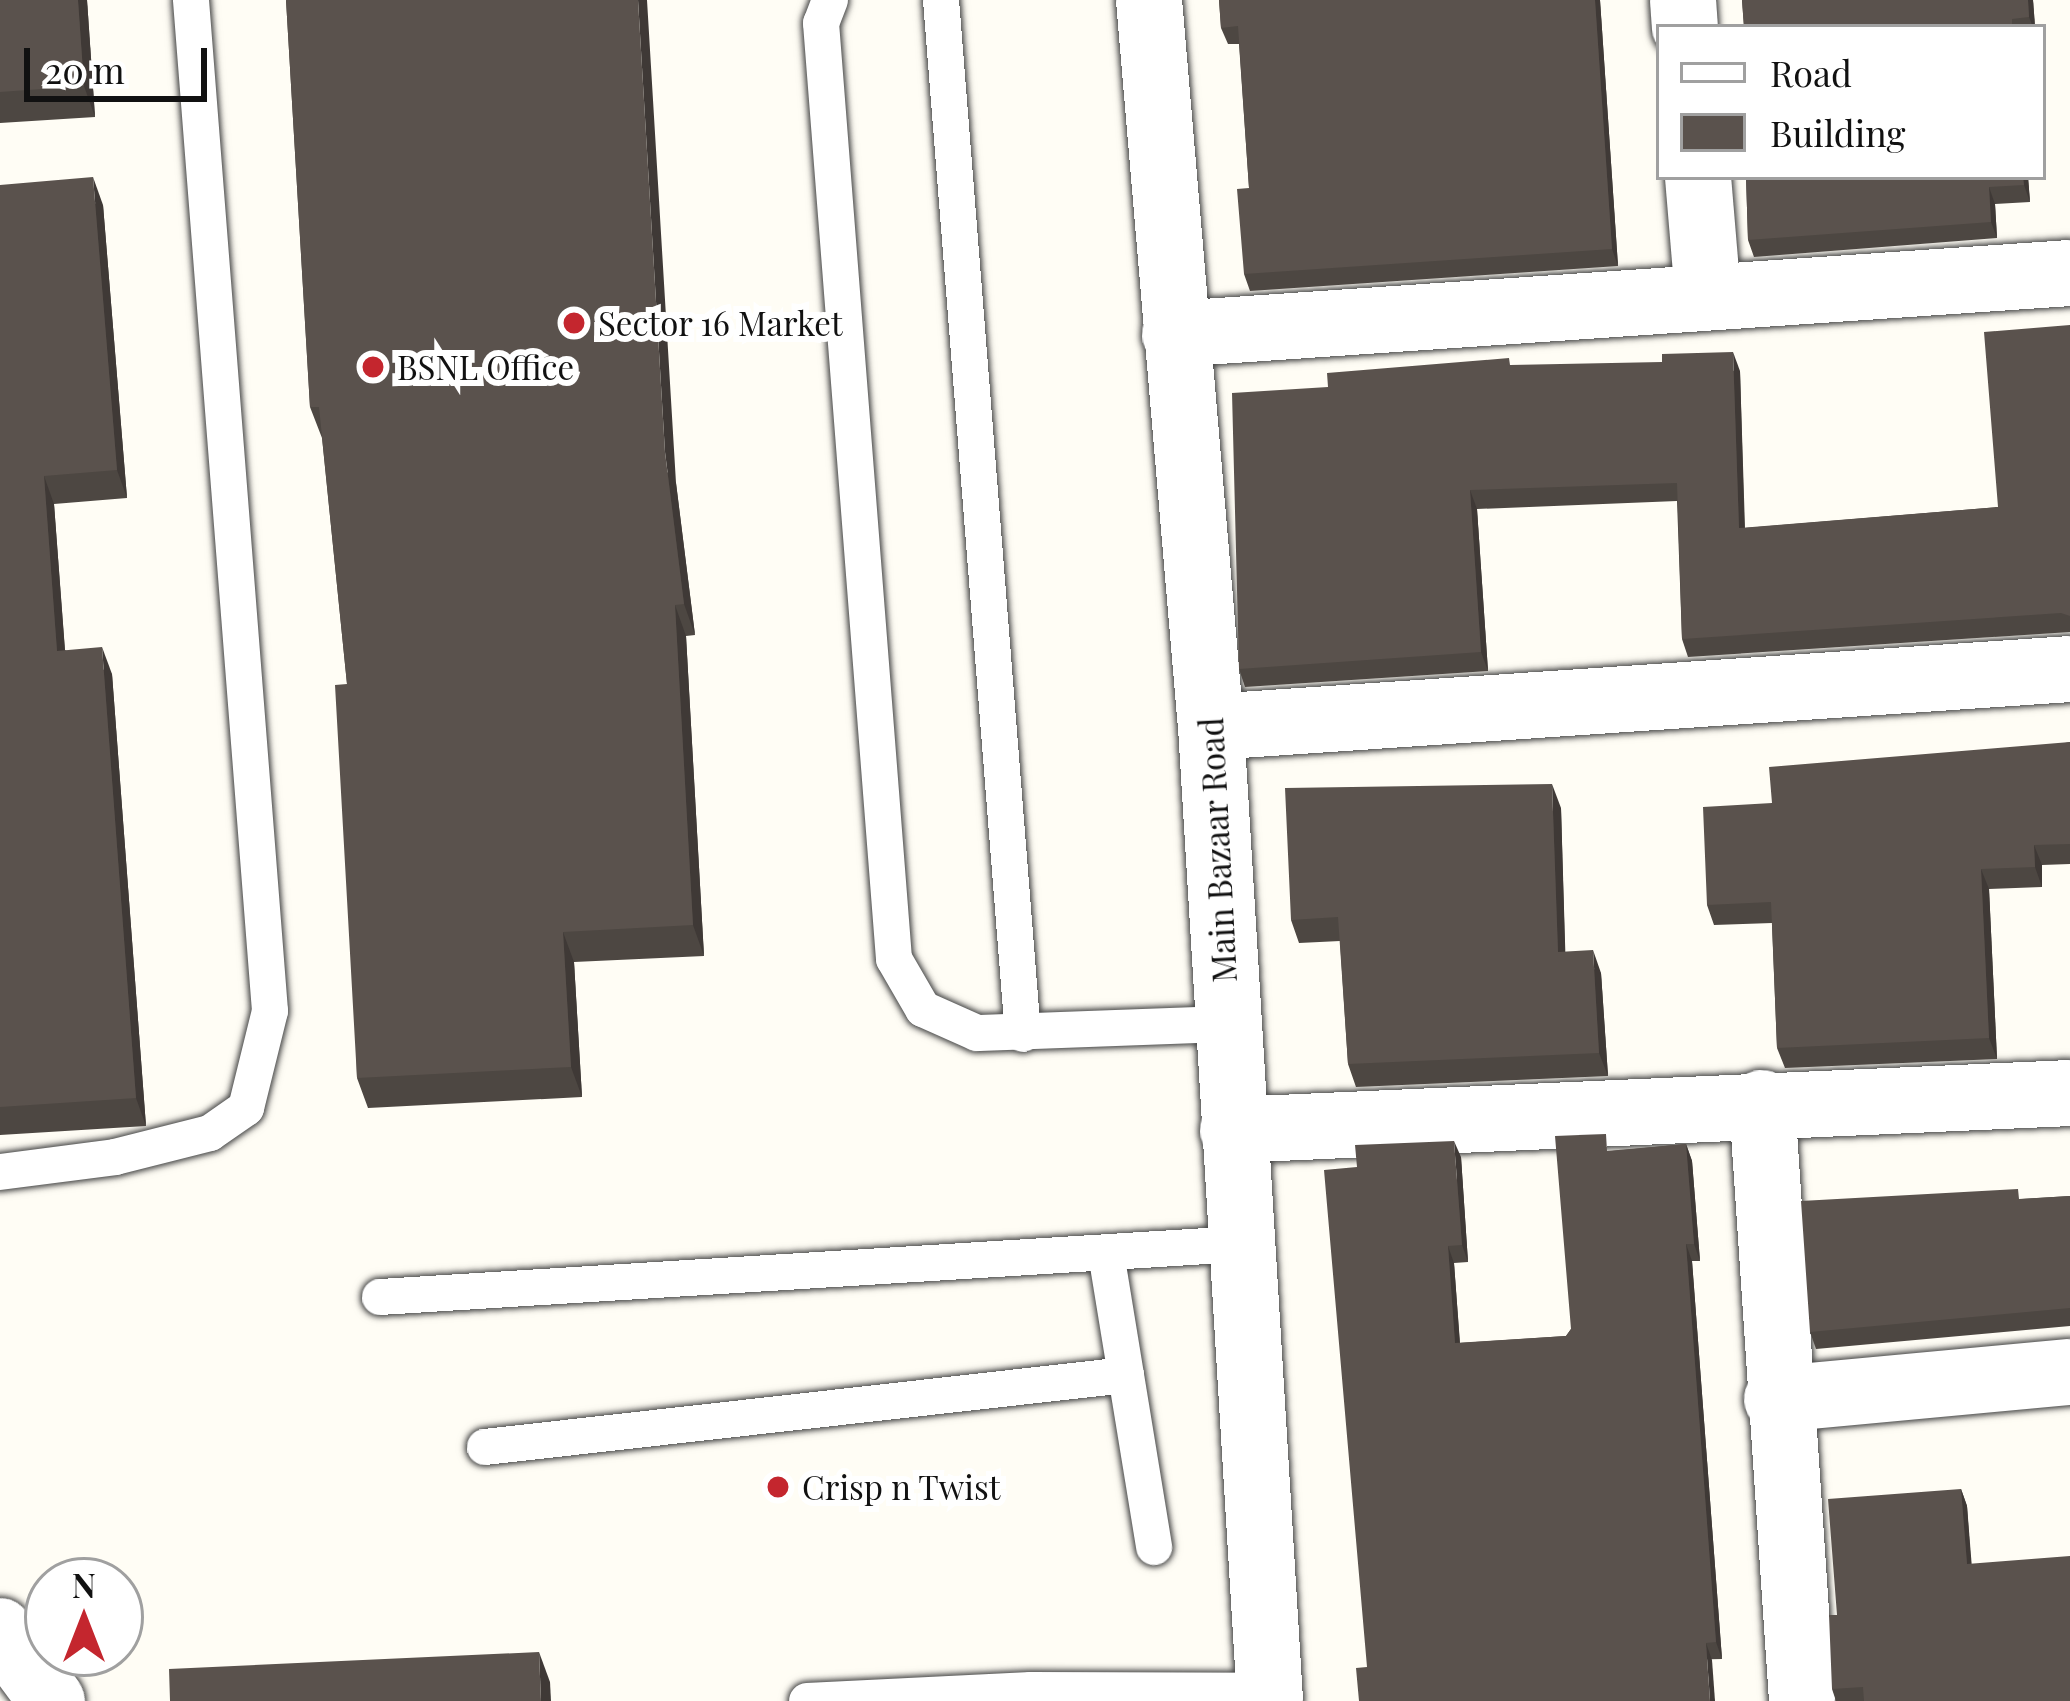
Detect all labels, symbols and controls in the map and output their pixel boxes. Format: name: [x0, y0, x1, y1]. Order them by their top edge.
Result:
scale bar: [30, 24, 213, 98]
legend: [1656, 24, 2046, 180]
text: 20 m: [45, 45, 125, 93]
text: Road: [1770, 48, 1852, 96]
text: Building: [1770, 108, 1905, 156]
place label: Sector 16 Market: [598, 303, 843, 343]
marker: Sector 16 Market: [561, 310, 587, 336]
place label: BSNL Office: [397, 347, 574, 387]
marker: BSNL Office: [360, 354, 386, 380]
street label: Main Bazaar Road: [1190, 716, 1244, 984]
place label: Crisp n Twist: [802, 1467, 1001, 1507]
marker: Crisp n Twist: [765, 1474, 791, 1500]
north arrow: [24, 1557, 144, 1677]
text: N: [72, 1562, 96, 1606]

